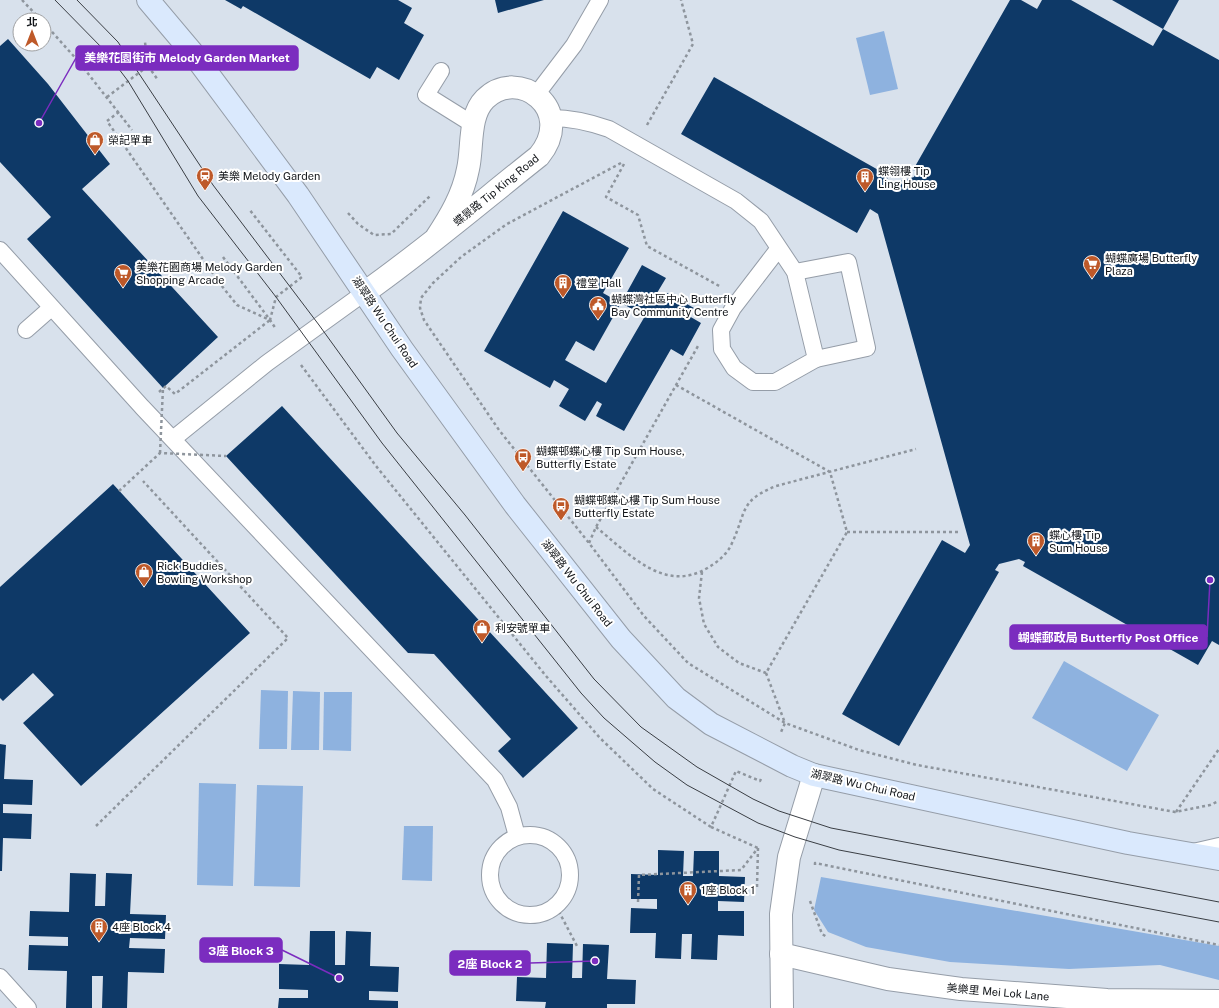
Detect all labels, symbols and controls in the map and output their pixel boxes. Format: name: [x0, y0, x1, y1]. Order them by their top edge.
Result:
north arrow: [12, 12, 52, 52]
text: 北: [27, 16, 38, 28]
callout: 美樂花園街市 Melody Garden Market: [76, 46, 298, 70]
text: 美樂花園街市 Melody Garden Market: [84, 51, 290, 65]
shop icon: 榮記單車: [85, 130, 105, 155]
place label: 榮記單車: [108, 134, 152, 146]
street label: 蝶景路 Tip King Road: [451, 152, 541, 228]
place label: 蝶翎樓 Tip Ling House: [878, 165, 936, 190]
station icon: 美樂 Melody Garden: [195, 166, 215, 191]
building icon: 蝶翎樓 Tip Ling House: [855, 167, 875, 192]
place label: 美樂 Melody Garden: [218, 170, 320, 182]
place label: 蝴蝶廣場 Butterfly Plaza: [1105, 252, 1197, 277]
supermarket icon: 蝴蝶廣場 Butterfly Plaza: [1082, 254, 1102, 279]
place label: 美樂花園商場 Melody Garden Shopping Arcade: [136, 261, 282, 286]
supermarket icon: 美樂花園商場 Melody Garden Shopping Arcade: [113, 263, 133, 288]
building icon: 禮堂 Hall: [553, 273, 573, 298]
street label: 湖翠路 Wu Chui Road: [350, 274, 420, 370]
place label: 禮堂 Hall: [576, 277, 622, 289]
place label: 蝴蝶灣社區中心 Butterfly Bay Community Centre: [611, 293, 736, 318]
public building icon: 蝴蝶灣社區中心 Butterfly Bay Community Centre: [588, 295, 608, 320]
place label: 蝴蝶邨蝶心樓 Tip Sum House, Butterfly Estate: [536, 445, 685, 470]
bus stop icon: 蝴蝶邨蝶心樓 Tip Sum House, Butterfly Estate: [513, 447, 533, 472]
place label: 蝴蝶邨蝶心樓 Tip Sum House Butterfly Estate: [574, 494, 720, 519]
bus stop icon: 蝴蝶邨蝶心樓 Tip Sum House Butterfly Estate: [551, 496, 571, 521]
place label: 蝶心樓 Tip Sum House: [1049, 529, 1108, 554]
building icon: 蝶心樓 Tip Sum House: [1026, 531, 1046, 556]
street label: 湖翠路 Wu Chui Road: [539, 537, 615, 629]
place label: Rick Buddies Bowling Workshop: [157, 560, 253, 585]
shop icon: Rick Buddies Bowling Workshop: [134, 562, 154, 587]
shop icon: 利安號單車: [472, 618, 492, 643]
place label: 利安號單車: [495, 622, 550, 634]
callout: 蝴蝶郵政局 Butterfly Post Office: [1010, 625, 1207, 649]
text: 蝴蝶郵政局 Butterfly Post Office: [1018, 631, 1198, 645]
street label: 湖翠路 Wu Chui Road: [809, 767, 917, 803]
building icon: 1座 Block 1: [678, 880, 698, 905]
place label: 1座 Block 1: [701, 884, 755, 896]
building icon: 4座 Block 4: [89, 917, 109, 942]
place label: 4座 Block 4: [112, 921, 171, 933]
callout: 3座 Block 3: [200, 938, 282, 962]
text: 3座 Block 3: [208, 944, 274, 958]
callout: 2座 Block 2: [450, 951, 530, 975]
text: 2座 Block 2: [458, 957, 523, 971]
street label: 美樂里 Mei Lok Lane: [946, 982, 1050, 1002]

